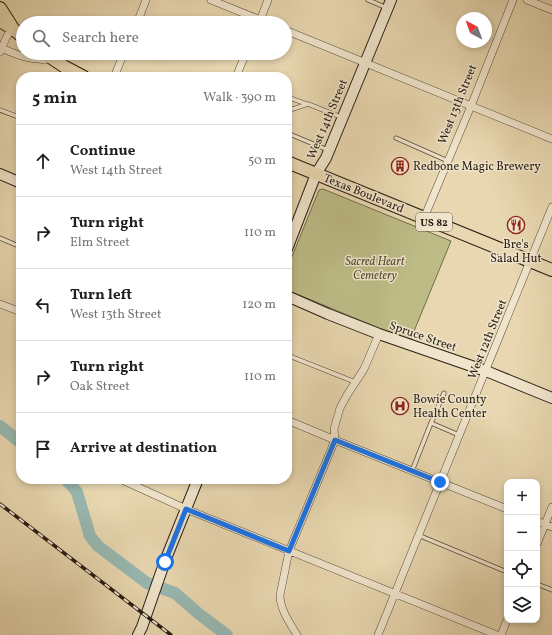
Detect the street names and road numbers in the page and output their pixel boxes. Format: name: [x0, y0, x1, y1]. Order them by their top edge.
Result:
street label: West 13th Street: [435, 62, 481, 147]
street label: West 14th Street: [304, 77, 352, 162]
street label: Texas Boulevard: [321, 170, 406, 217]
road number: US 82: [416, 213, 452, 231]
street label: West 12th Street: [465, 297, 511, 382]
street label: Spruce Street: [387, 318, 458, 356]

